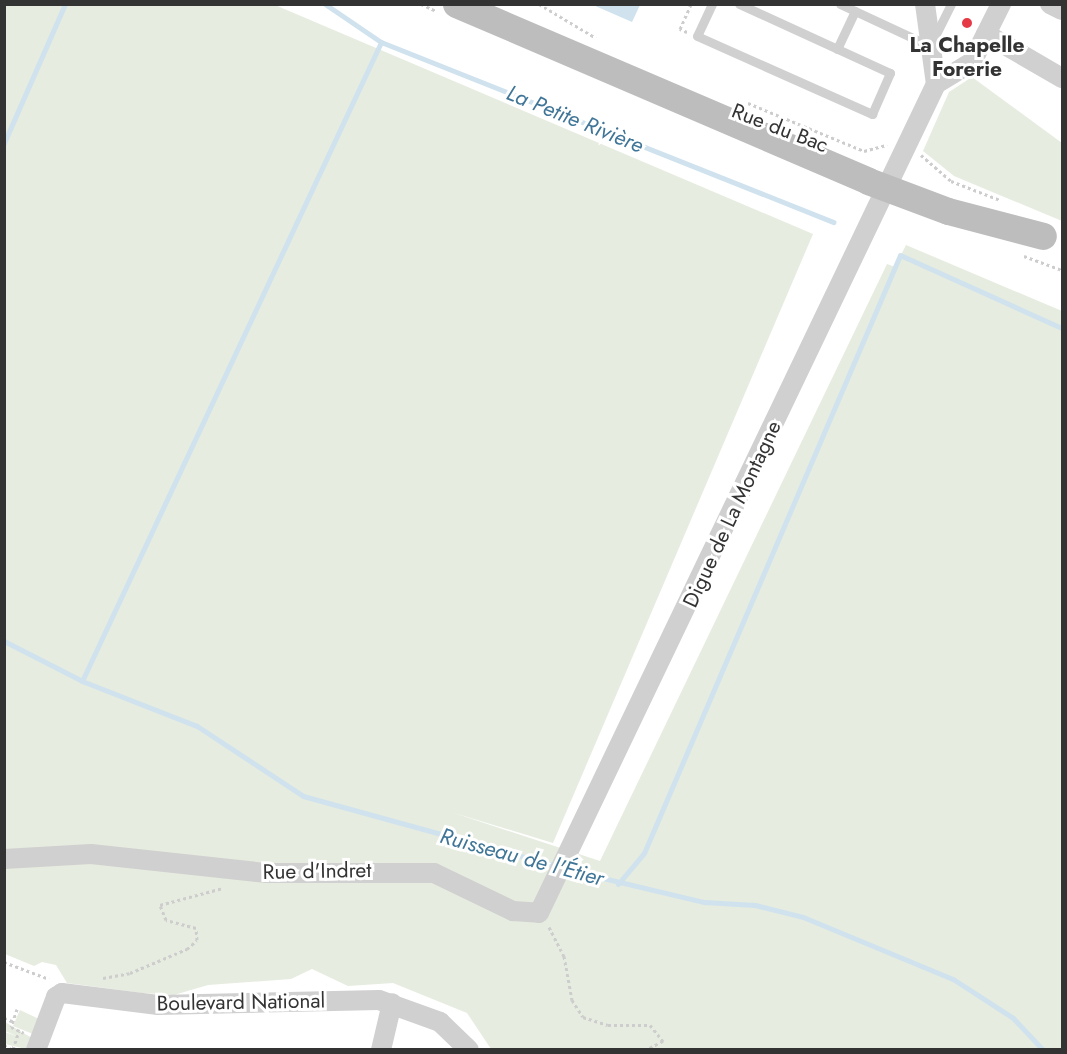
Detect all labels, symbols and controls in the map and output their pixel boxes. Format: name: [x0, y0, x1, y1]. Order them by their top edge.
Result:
marker: La Chapelle Forerie: [960, 16, 974, 30]
place label: La Chapelle Forerie: [909, 32, 1025, 82]
water label: La Petite Rivière: [503, 80, 647, 158]
street label: Rue du Bac: [728, 98, 832, 158]
street label: Digue de La Montagne: [678, 417, 786, 611]
water label: Ruisseau de l'Étier: [437, 822, 607, 892]
street label: Rue d'Indret: [262, 857, 372, 885]
street label: Boulevard National: [156, 988, 326, 1016]

